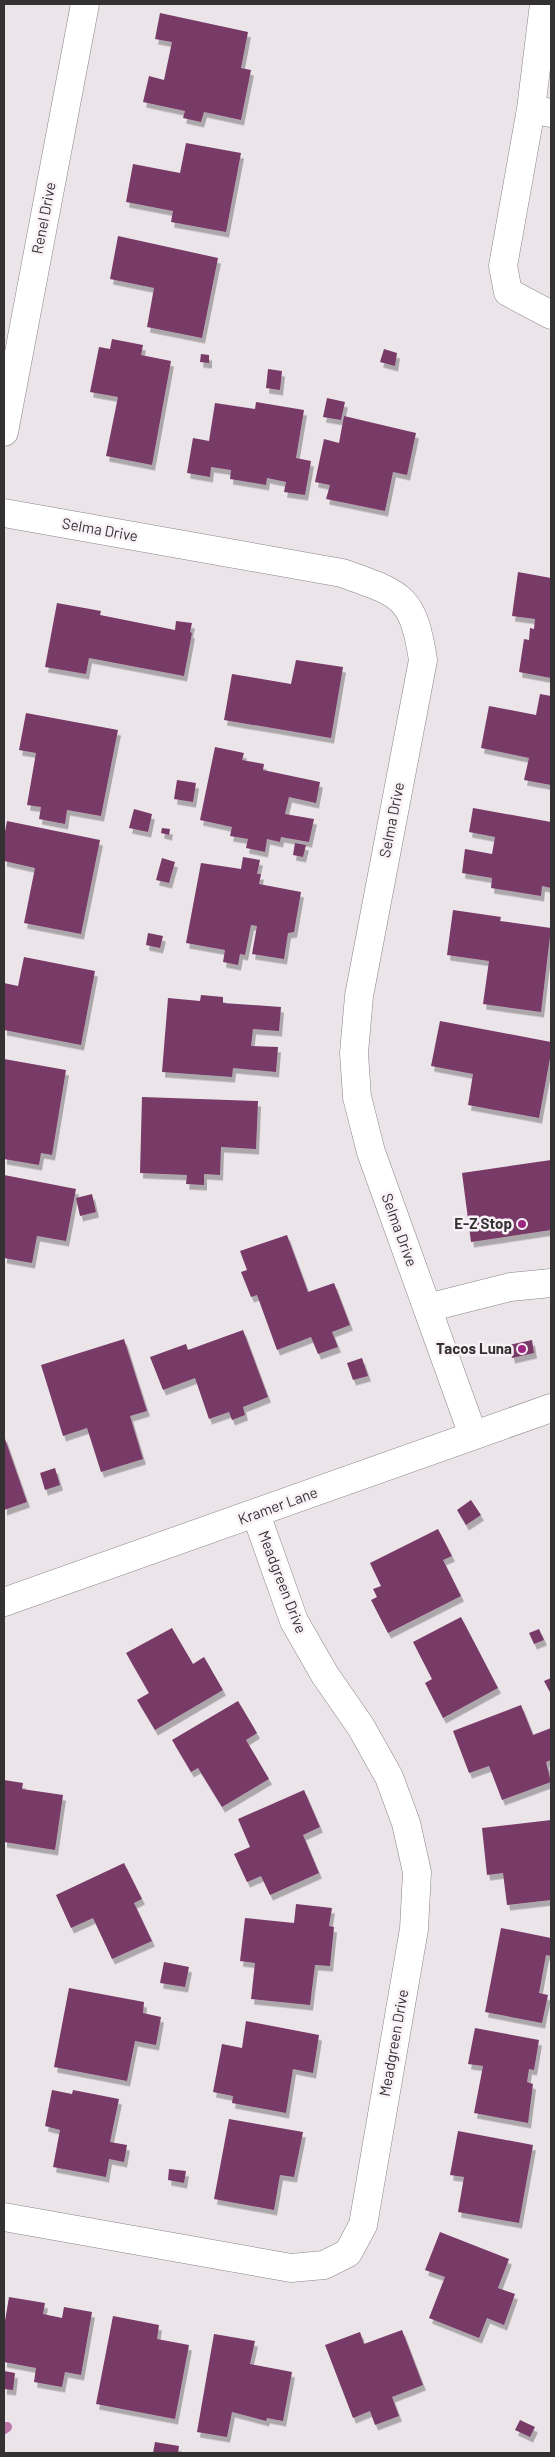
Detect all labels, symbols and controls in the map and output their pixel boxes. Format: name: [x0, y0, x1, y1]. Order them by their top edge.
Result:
street label: Renel Drive: [27, 180, 59, 255]
street label: Selma Drive: [61, 513, 140, 545]
street label: Selma Drive: [375, 780, 407, 859]
street label: Selma Drive: [378, 1191, 422, 1269]
place label: E-Z Stop: [454, 1214, 512, 1232]
marker: E-Z Stop: [516, 1218, 528, 1230]
place label: Tacos Luna: [436, 1339, 512, 1357]
marker: Tacos Luna: [516, 1343, 528, 1355]
street label: Kramer Lane: [235, 1482, 320, 1528]
street label: Meadgreen Drive: [255, 1528, 311, 1635]
street label: Meadgreen Drive: [375, 1988, 411, 2098]

